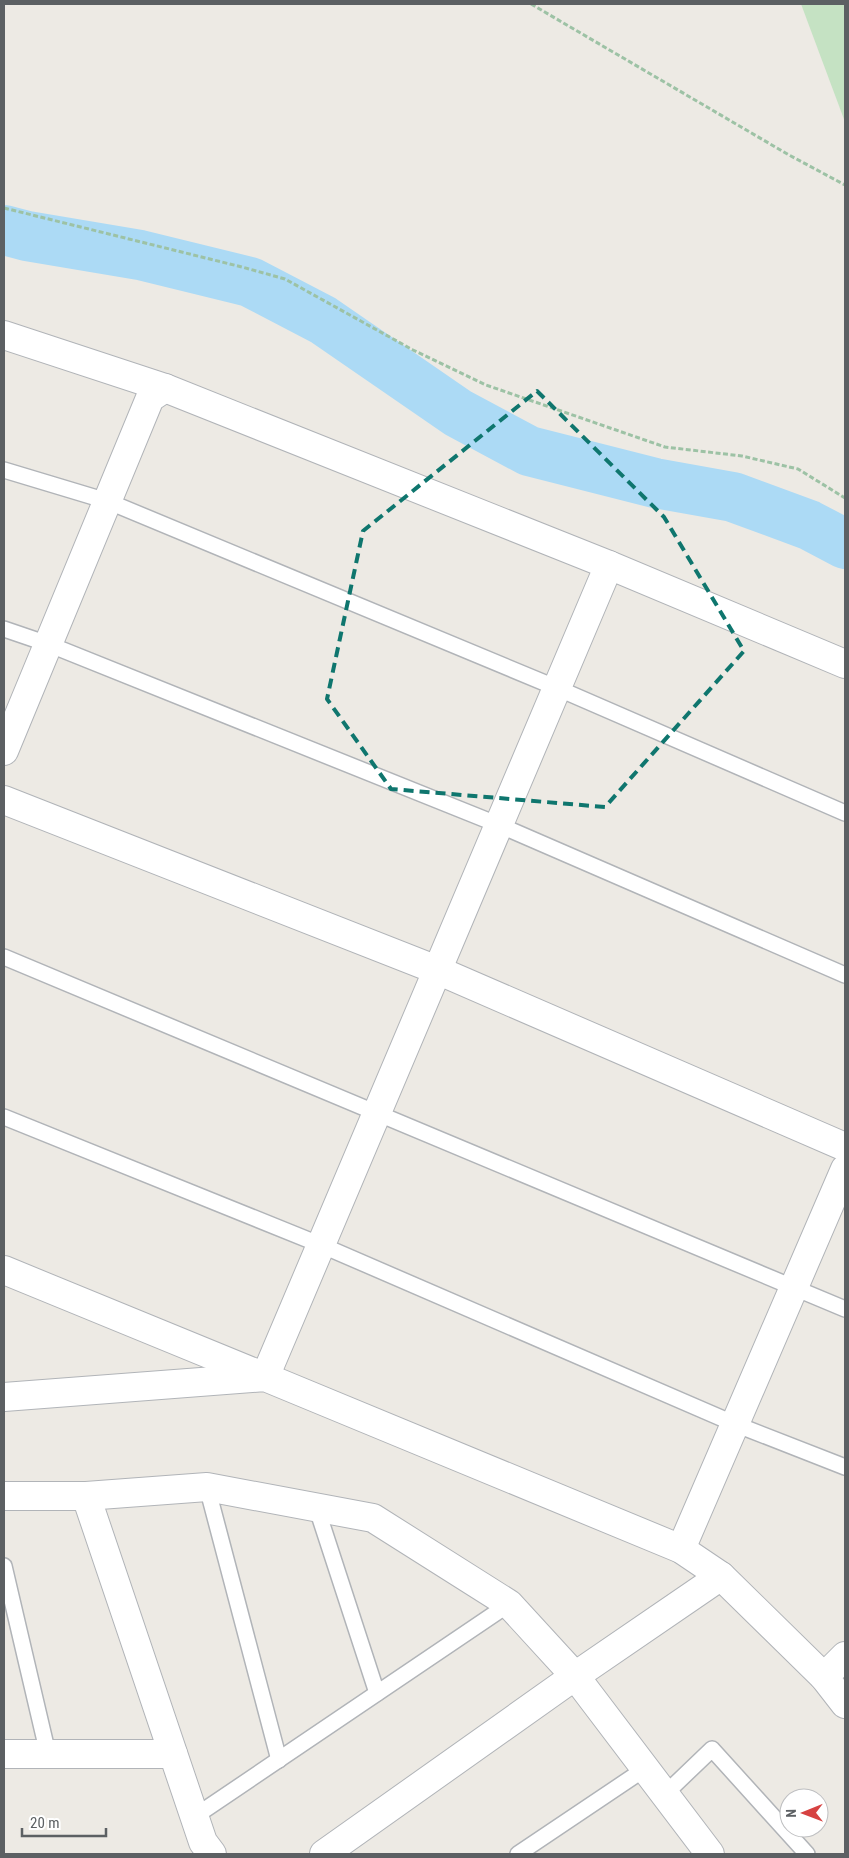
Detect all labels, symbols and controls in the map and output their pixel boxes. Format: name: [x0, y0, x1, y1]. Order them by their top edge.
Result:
north arrow: [779, 1788, 829, 1838]
scale bar: [22, 1806, 106, 1838]
text: N: [783, 1809, 799, 1818]
text: 20 m: [30, 1814, 60, 1832]

